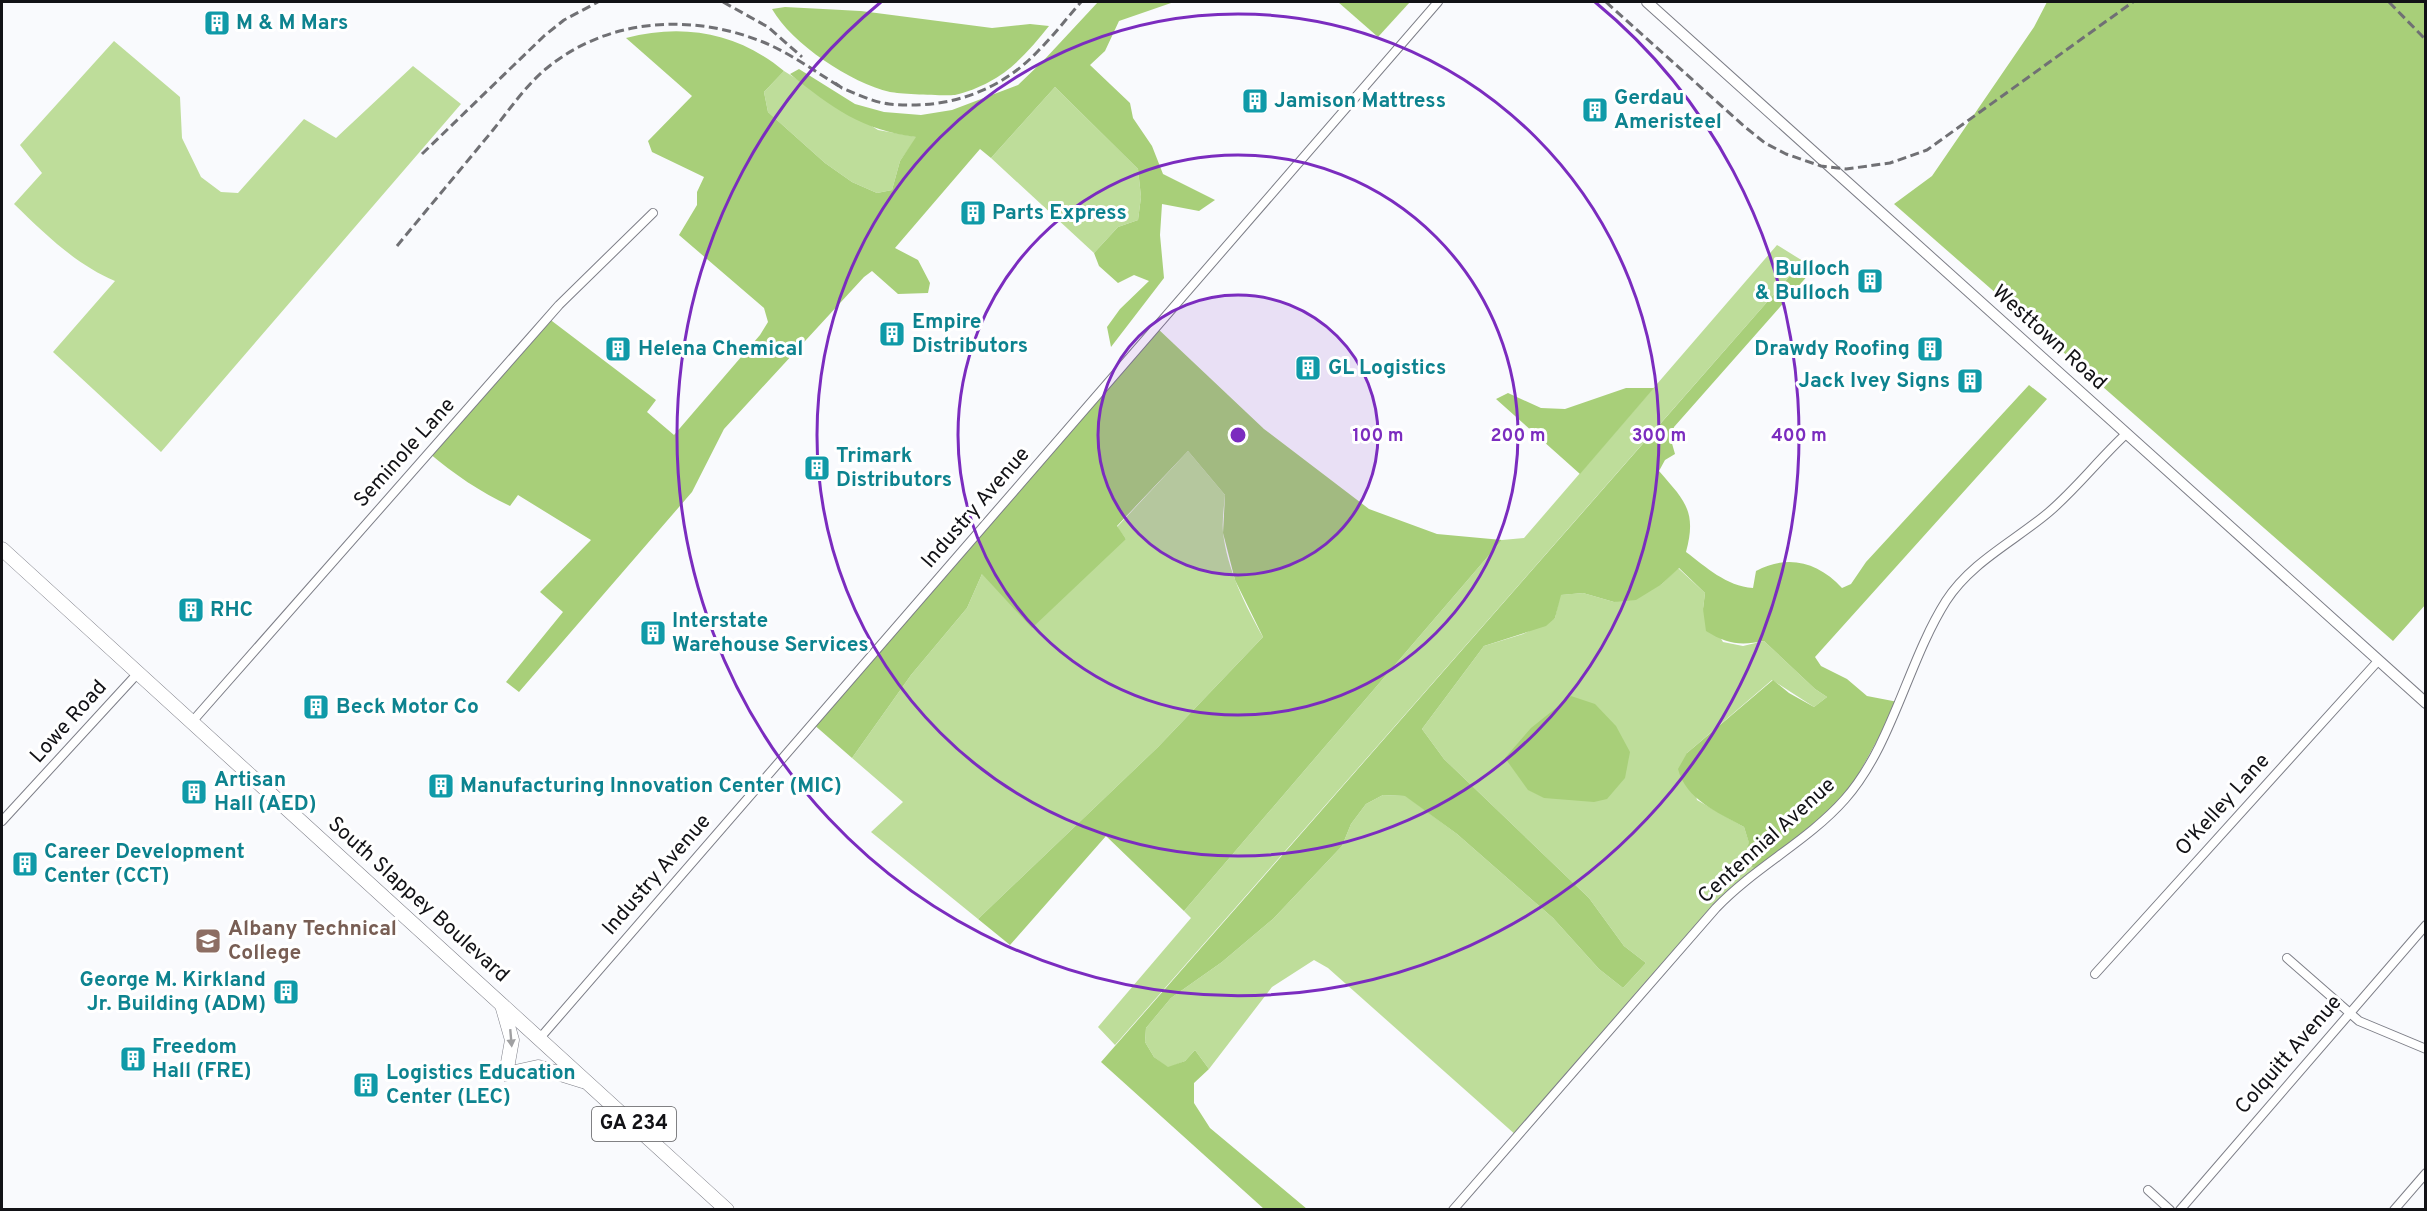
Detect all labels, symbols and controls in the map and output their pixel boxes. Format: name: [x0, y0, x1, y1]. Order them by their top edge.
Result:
building icon: M & M Mars: [202, 8, 232, 38]
place label: M & M Mars: [236, 10, 348, 37]
place label: Gerdau Ameristeel: [1614, 85, 1722, 136]
building icon: Jamison Mattress: [1240, 86, 1270, 116]
place label: Jamison Mattress: [1274, 88, 1446, 115]
building icon: Gerdau Ameristeel: [1580, 95, 1610, 125]
building icon: Parts Express: [958, 198, 988, 228]
place label: Parts Express: [992, 200, 1127, 227]
place label: Bulloch & Bulloch: [1755, 256, 1850, 307]
building icon: Bulloch & Bulloch: [1855, 266, 1885, 296]
street label: Westtown Road: [1986, 279, 2112, 397]
place label: Empire Distributors: [912, 309, 1028, 360]
building icon: Empire Distributors: [877, 319, 907, 349]
building icon: Helena Chemical: [603, 334, 633, 364]
building icon: Drawdy Roofing: [1915, 334, 1945, 364]
place label: Helena Chemical: [638, 336, 803, 363]
place label: Drawdy Roofing: [1754, 336, 1910, 363]
building icon: GL Logistics: [1293, 353, 1323, 383]
place label: GL Logistics: [1328, 355, 1446, 382]
building icon: Jack Ivey Signs: [1955, 366, 1985, 396]
place label: Jack Ivey Signs: [1798, 368, 1950, 395]
street label: Seminole Lane: [348, 392, 462, 514]
centre of rings: [1228, 425, 1248, 445]
text: 100 m: [1352, 425, 1404, 448]
text: 200 m: [1490, 425, 1546, 448]
text: 300 m: [1632, 425, 1686, 448]
text: 400 m: [1771, 425, 1827, 448]
street label: Industry Avenue: [916, 442, 1036, 574]
place label: Trimark Distributors: [836, 443, 952, 494]
building icon: Trimark Distributors: [802, 453, 832, 483]
building icon: RHC: [176, 595, 206, 625]
place label: RHC: [210, 597, 253, 624]
place label: Interstate Warehouse Services: [672, 608, 869, 659]
building icon: Interstate Warehouse Services: [638, 618, 668, 648]
street label: Lowe Road: [25, 675, 113, 769]
building icon: Beck Motor Co: [301, 692, 331, 722]
place label: Beck Motor Co: [336, 694, 479, 721]
street label: O'Kelley Lane: [2170, 748, 2276, 862]
place label: Artisan Hall (AED): [214, 767, 317, 818]
building icon: Manufacturing Innovation Center (MIC): [426, 771, 456, 801]
street label: Centennial Avenue: [1693, 772, 1841, 910]
place label: Manufacturing Innovation Center (MIC): [460, 773, 842, 800]
building icon: Artisan Hall (AED): [179, 777, 209, 807]
street label: Industry Avenue: [597, 809, 717, 941]
street label: South Slappey Boulevard: [322, 811, 514, 989]
place label: Career Development Center (CCT): [44, 839, 245, 890]
building icon: Career Development Center (CCT): [10, 849, 40, 879]
place label: Albany Technical College: [228, 916, 397, 967]
school or university icon: Albany Technical College: [193, 926, 223, 956]
place label: George M. Kirkland Jr. Building (ADM): [80, 967, 266, 1018]
building icon: George M. Kirkland Jr. Building (ADM): [271, 977, 301, 1007]
street label: Colquitt Avenue: [2230, 990, 2348, 1120]
one-way arrow: [506, 1029, 516, 1048]
place label: Freedom Hall (FRE): [152, 1034, 252, 1085]
building icon: Freedom Hall (FRE): [118, 1044, 148, 1074]
place label: Logistics Education Center (LEC): [386, 1060, 576, 1111]
building icon: Logistics Education Center (LEC): [351, 1070, 381, 1100]
road number: GA 234: [592, 1107, 676, 1141]

